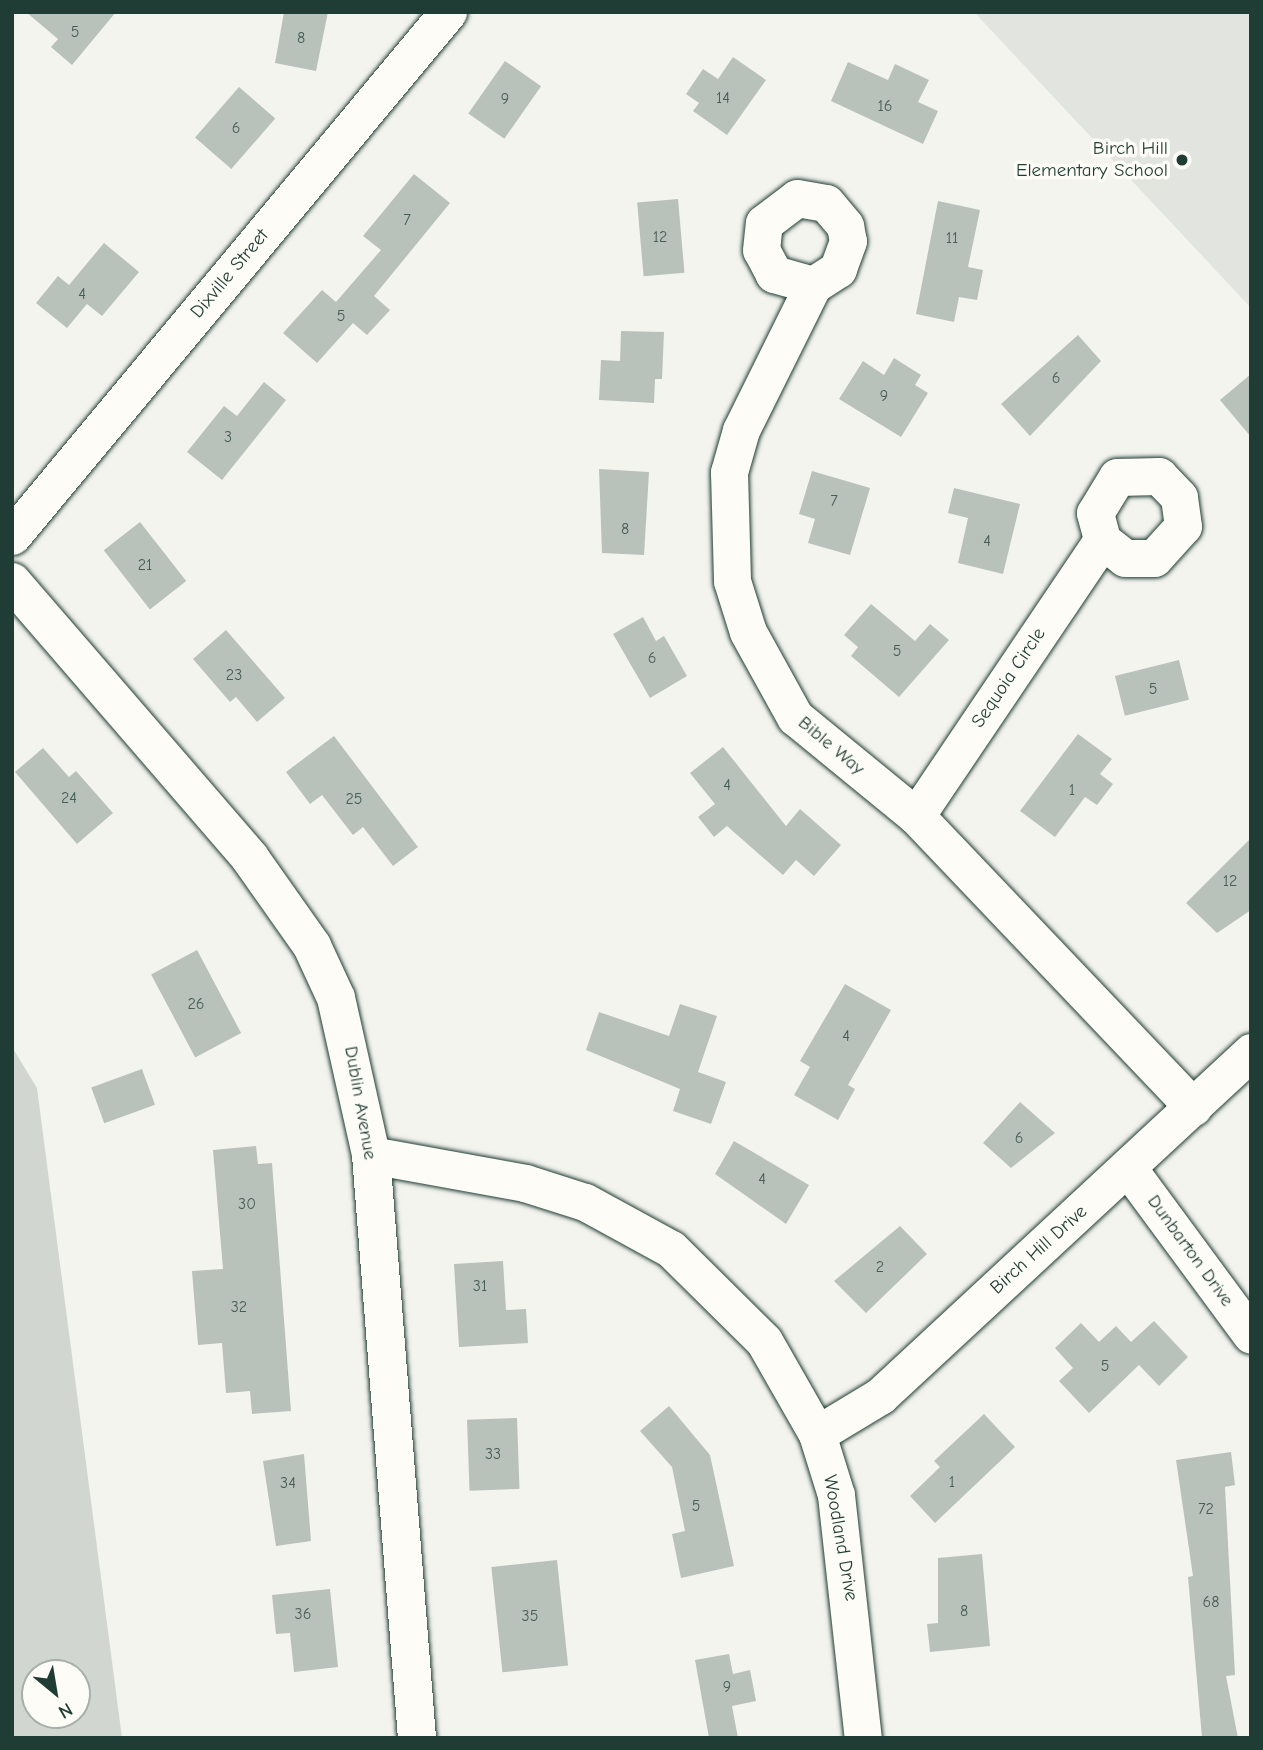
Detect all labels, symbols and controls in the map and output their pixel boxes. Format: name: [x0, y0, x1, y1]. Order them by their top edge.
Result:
house number: 5: [71, 22, 79, 42]
house number: 8: [297, 28, 305, 48]
house number: 14: [716, 88, 730, 108]
house number: 9: [501, 89, 509, 109]
house number: 16: [877, 96, 893, 116]
house number: 6: [232, 118, 240, 138]
place label: Birch Hill Elementary School: [1016, 138, 1168, 182]
marker: Birch Hill Elementary School: [1174, 152, 1190, 168]
house number: 7: [403, 210, 411, 230]
street label: Dixville Street: [186, 225, 274, 323]
house number: 12: [653, 227, 667, 247]
house number: 11: [946, 228, 958, 248]
house number: 4: [78, 284, 86, 304]
house number: 5: [337, 306, 345, 326]
house number: 6: [1052, 368, 1060, 388]
house number: 9: [880, 386, 888, 406]
house number: 3: [224, 427, 232, 447]
house number: 7: [830, 491, 838, 511]
house number: 8: [621, 519, 629, 539]
house number: 4: [983, 531, 991, 551]
house number: 21: [138, 555, 152, 575]
street label: Sequoia Circle: [967, 624, 1051, 732]
house number: 5: [893, 641, 901, 661]
house number: 6: [648, 648, 656, 668]
house number: 23: [226, 665, 242, 685]
house number: 5: [1149, 679, 1157, 699]
street label: Bible Way: [793, 712, 869, 780]
house number: 4: [723, 775, 731, 795]
house number: 1: [1069, 780, 1075, 800]
house number: 24: [61, 788, 77, 808]
house number: 25: [345, 789, 363, 809]
house number: 12: [1223, 871, 1237, 891]
house number: 26: [187, 994, 205, 1014]
house number: 4: [842, 1026, 850, 1046]
street label: Dublin Avenue: [339, 1044, 381, 1162]
house number: 6: [1015, 1128, 1023, 1148]
house number: 4: [758, 1169, 766, 1189]
street label: Dunbarton Drive: [1142, 1191, 1238, 1311]
house number: 30: [238, 1194, 256, 1214]
street label: Birch Hill Drive: [986, 1201, 1092, 1299]
house number: 2: [876, 1257, 884, 1277]
house number: 31: [473, 1276, 487, 1296]
house number: 32: [231, 1297, 247, 1317]
house number: 5: [1101, 1356, 1109, 1376]
house number: 33: [485, 1444, 501, 1464]
house number: 1: [949, 1472, 955, 1492]
house number: 34: [280, 1473, 296, 1493]
street label: Woodland Drive: [818, 1473, 862, 1603]
house number: 5: [692, 1496, 700, 1516]
house number: 72: [1198, 1499, 1214, 1519]
house number: 68: [1203, 1592, 1219, 1612]
house number: 8: [960, 1601, 968, 1621]
house number: 36: [295, 1604, 311, 1624]
house number: 35: [522, 1606, 538, 1626]
north arrow: [21, 1659, 91, 1729]
house number: 9: [723, 1677, 731, 1697]
text: N: [55, 1698, 76, 1723]

